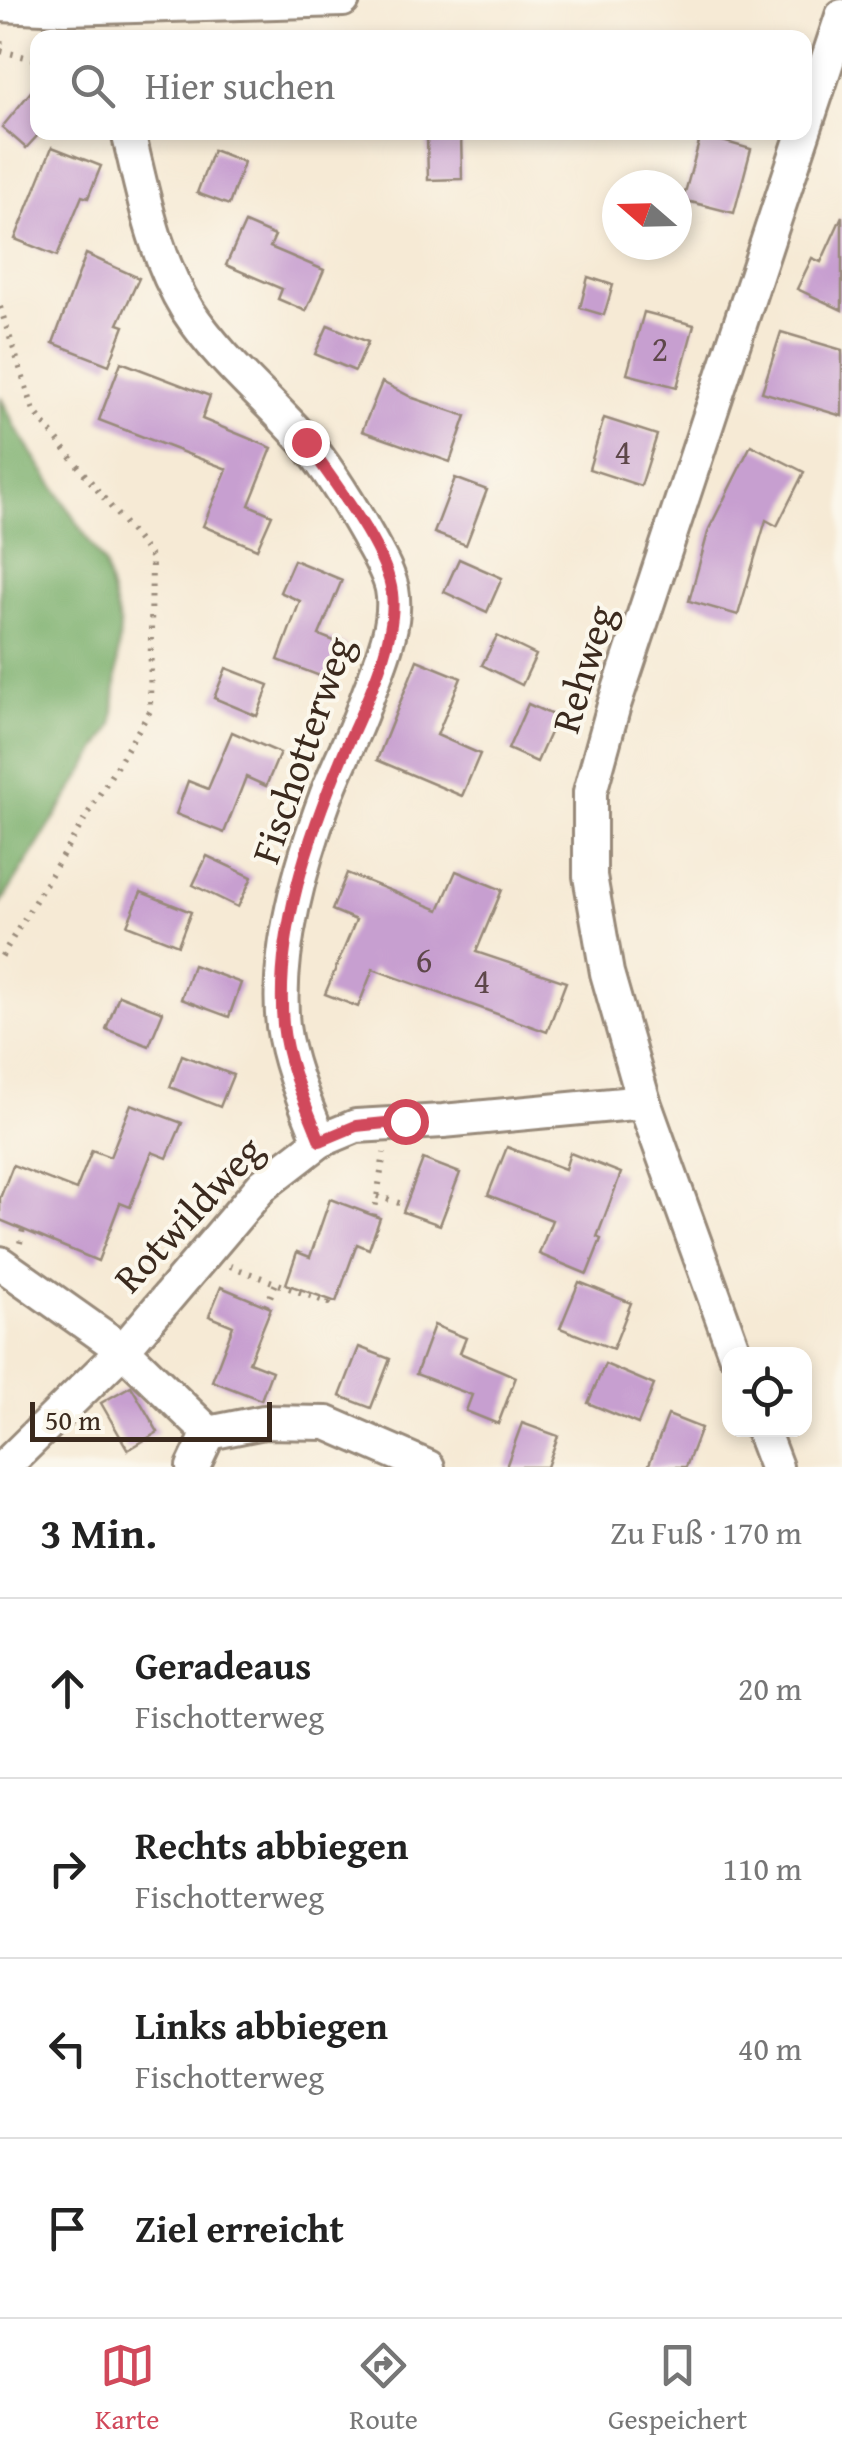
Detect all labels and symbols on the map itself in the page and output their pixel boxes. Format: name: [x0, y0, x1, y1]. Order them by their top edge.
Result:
north arrow: [602, 170, 692, 260]
house number: 2: [652, 323, 668, 374]
route end: [284, 420, 330, 466]
house number: 4: [615, 426, 631, 477]
street label: Rehweg: [535, 598, 630, 740]
street label: Fischotterweg: [235, 628, 368, 871]
house number: 6: [416, 934, 432, 985]
house number: 4: [474, 955, 490, 1006]
route start: [383, 1099, 429, 1145]
street label: Rotwildweg: [99, 1122, 276, 1305]
scale bar: [30, 1397, 272, 1442]

